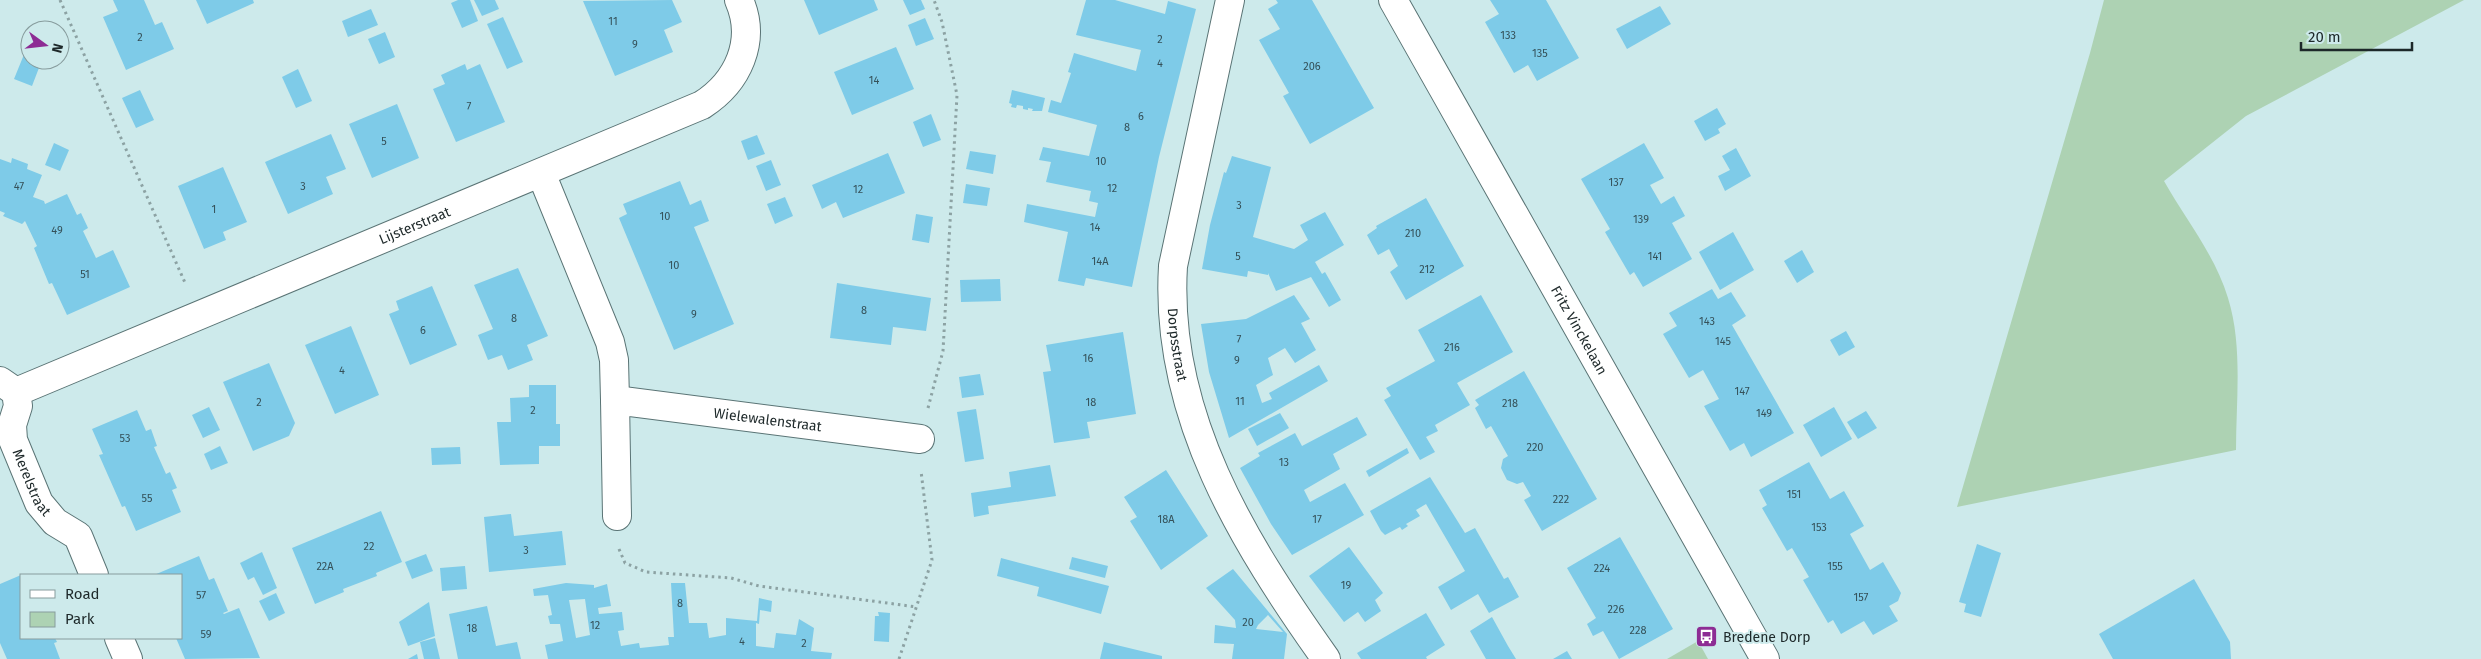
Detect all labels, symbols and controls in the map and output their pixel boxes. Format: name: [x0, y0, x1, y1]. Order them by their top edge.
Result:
house number: 11: [608, 15, 618, 28]
north arrow: [20, 20, 70, 70]
scale bar: [2301, 20, 2412, 52]
text: 20 m: [2308, 28, 2341, 46]
house number: 133: [1500, 29, 1516, 42]
house number: 2: [137, 31, 143, 44]
house number: 2: [1157, 33, 1163, 46]
house number: 9: [632, 38, 638, 51]
text: N: [48, 42, 66, 55]
house number: 135: [1532, 47, 1548, 60]
house number: 4: [1157, 57, 1163, 70]
house number: 206: [1303, 60, 1321, 73]
house number: 14: [869, 74, 879, 87]
house number: 7: [467, 100, 472, 113]
house number: 6: [1138, 110, 1144, 123]
house number: 8: [1124, 121, 1130, 134]
house number: 5: [381, 135, 387, 148]
house number: 10: [1096, 155, 1106, 168]
house number: 137: [1608, 176, 1624, 189]
house number: 47: [14, 180, 24, 193]
house number: 3: [300, 180, 306, 193]
house number: 12: [1107, 182, 1117, 195]
house number: 12: [853, 183, 863, 196]
house number: 3: [1236, 199, 1242, 212]
street label: Lijsterstraat: [376, 202, 454, 248]
house number: 1: [212, 203, 216, 216]
house number: 10: [660, 210, 670, 223]
house number: 139: [1633, 213, 1649, 226]
house number: 14: [1090, 221, 1100, 234]
house number: 49: [51, 224, 63, 237]
house number: 210: [1405, 227, 1421, 240]
house number: 5: [1235, 250, 1241, 263]
house number: 141: [1648, 250, 1662, 263]
house number: 14A: [1092, 255, 1109, 268]
house number: 10: [669, 259, 679, 272]
house number: 212: [1419, 263, 1435, 276]
house number: 51: [80, 268, 90, 281]
street label: Fritz Vinckelaan: [1547, 283, 1611, 378]
house number: 8: [861, 304, 867, 317]
street label: Dorpsstraat: [1164, 307, 1192, 384]
house number: 9: [691, 308, 697, 321]
house number: 8: [511, 312, 517, 325]
house number: 143: [1699, 315, 1715, 328]
house number: 6: [420, 324, 426, 337]
house number: 7: [1237, 333, 1242, 346]
house number: 145: [1715, 335, 1731, 348]
house number: 216: [1444, 341, 1460, 354]
house number: 16: [1083, 352, 1093, 365]
house number: 9: [1234, 354, 1240, 367]
house number: 4: [339, 364, 345, 377]
house number: 147: [1734, 385, 1750, 398]
house number: 11: [1235, 395, 1245, 408]
house number: 2: [256, 396, 262, 409]
house number: 18: [1086, 396, 1096, 409]
house number: 218: [1502, 397, 1518, 410]
house number: 2: [530, 404, 536, 417]
street label: Wielewalenstraat: [713, 404, 824, 435]
house number: 149: [1756, 407, 1772, 420]
house number: 53: [120, 432, 130, 445]
house number: 220: [1526, 441, 1544, 454]
street label: Merelstraat: [9, 446, 55, 520]
house number: 13: [1279, 456, 1289, 469]
house number: 151: [1787, 488, 1801, 501]
house number: 55: [142, 492, 153, 505]
house number: 222: [1553, 493, 1569, 506]
house number: 18A: [1157, 513, 1175, 526]
house number: 17: [1312, 513, 1322, 526]
house number: 153: [1811, 521, 1827, 534]
house number: 22: [364, 540, 374, 553]
house number: 3: [523, 544, 529, 557]
house number: 22A: [316, 560, 334, 573]
house number: 155: [1827, 560, 1843, 573]
house number: 224: [1594, 562, 1610, 575]
legend: [20, 574, 182, 639]
house number: 19: [1341, 579, 1351, 592]
text: Road: [65, 585, 100, 603]
house number: 57: [196, 589, 206, 602]
house number: 157: [1854, 591, 1869, 604]
house number: 8: [677, 597, 683, 610]
house number: 226: [1608, 603, 1625, 616]
text: Park: [65, 610, 95, 628]
house number: 20: [1242, 616, 1254, 629]
house number: 12: [590, 619, 600, 632]
house number: 18: [467, 622, 477, 635]
house number: 228: [1630, 624, 1646, 637]
bus stop icon: Bredene Dorp: [1695, 625, 1719, 649]
house number: 59: [200, 628, 212, 641]
place label: Bredene Dorp: [1723, 629, 1811, 646]
house number: 4: [739, 635, 745, 648]
house number: 2: [801, 637, 807, 650]

